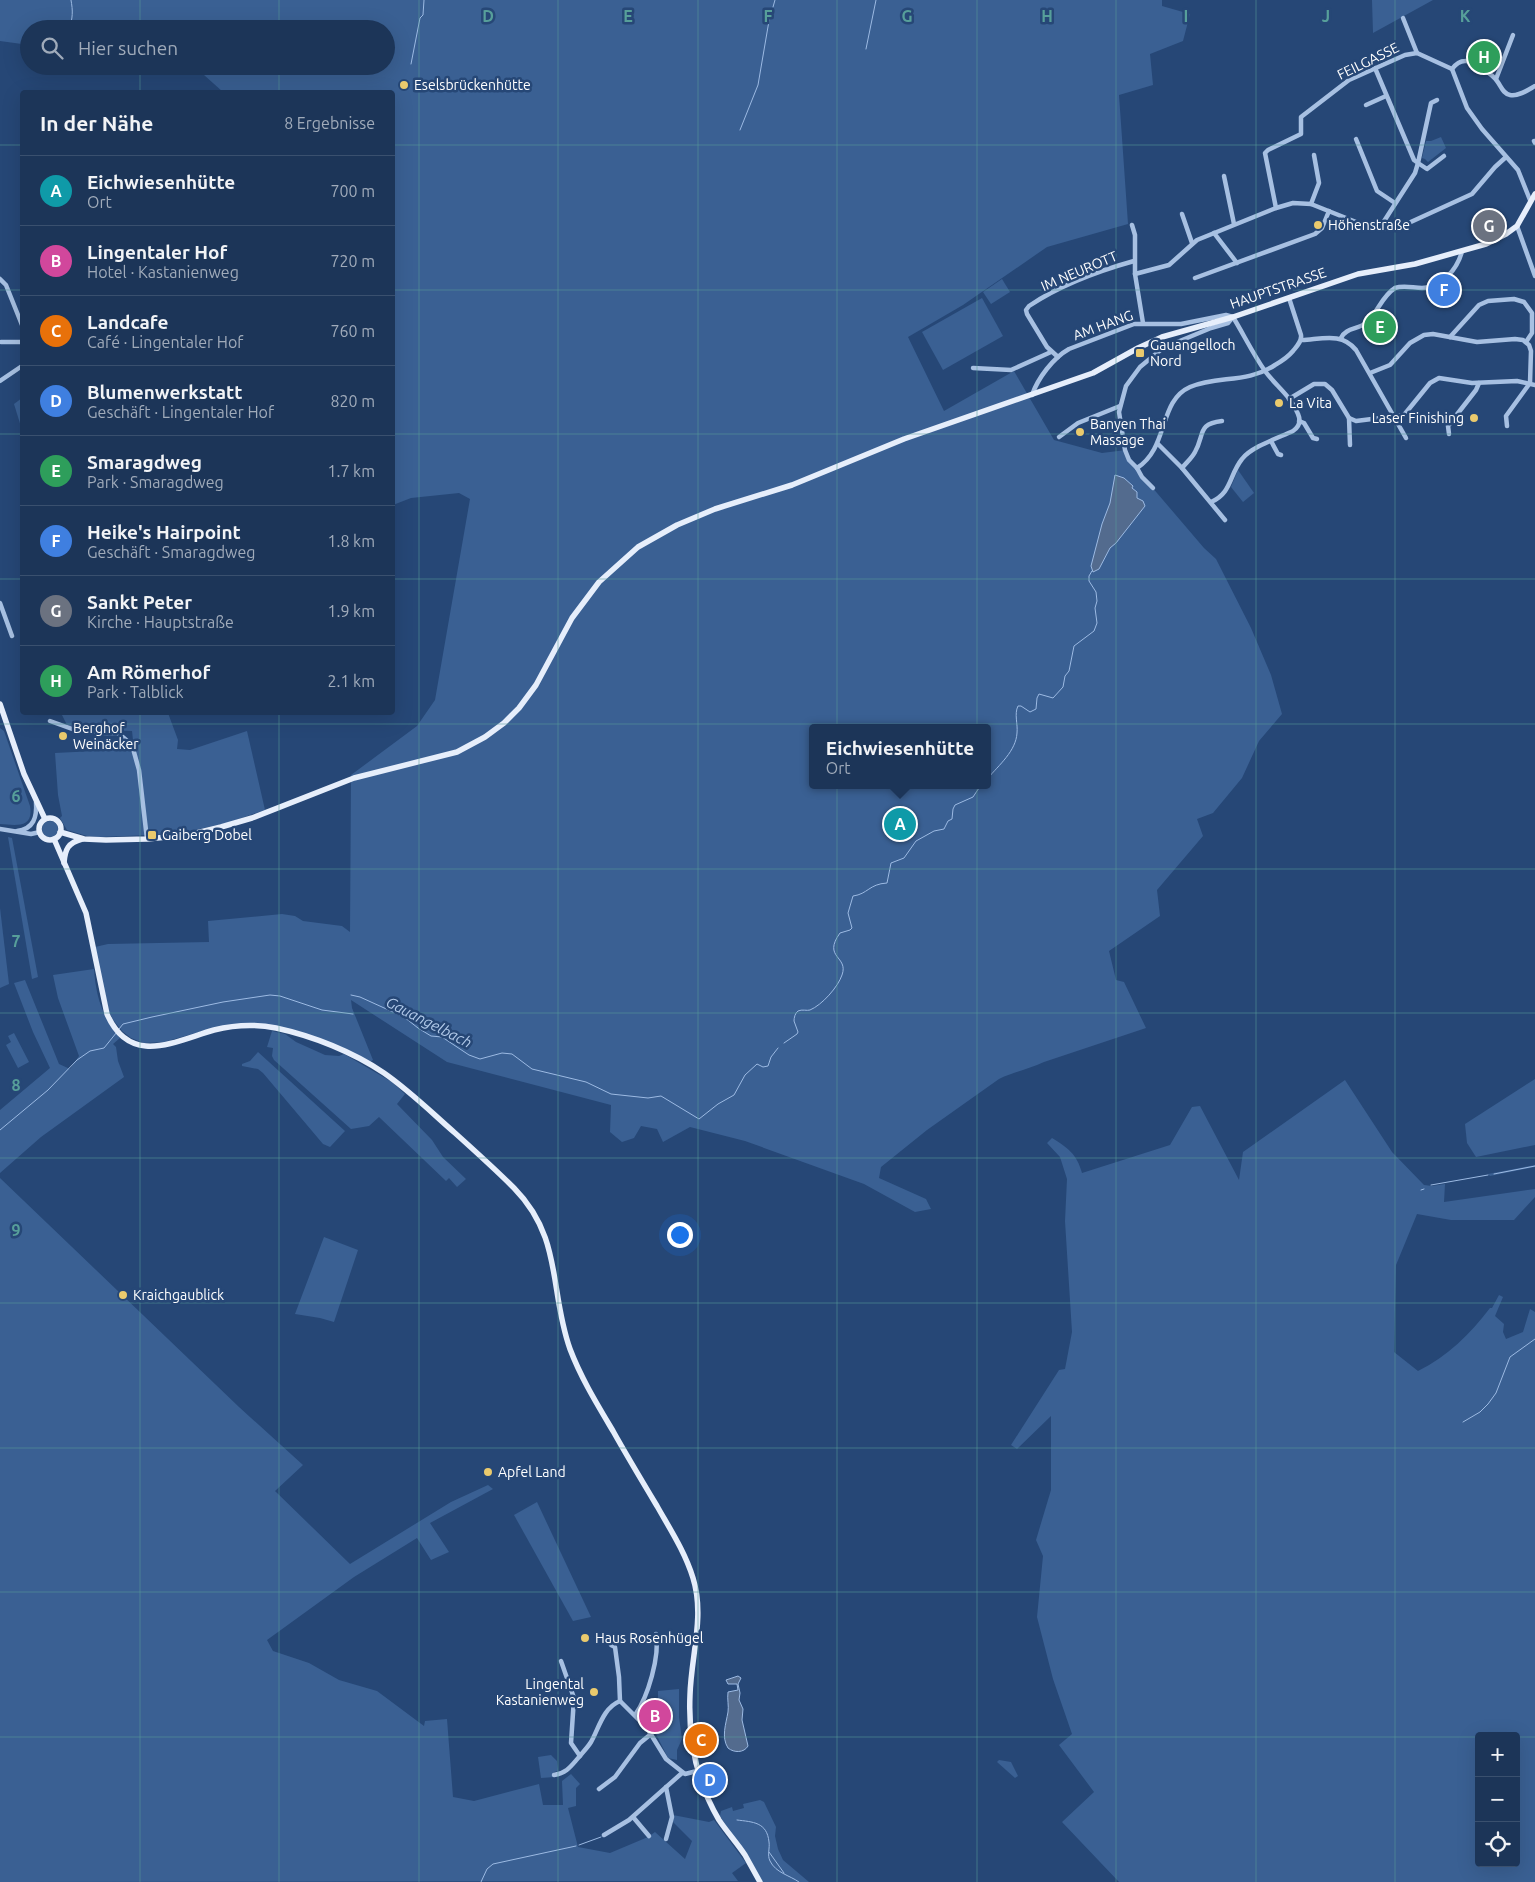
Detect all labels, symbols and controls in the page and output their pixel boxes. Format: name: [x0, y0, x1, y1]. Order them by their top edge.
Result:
text: D: [482, 7, 494, 25]
text: E: [623, 7, 633, 25]
text: F: [764, 7, 773, 25]
text: G: [901, 7, 913, 25]
text: H: [1041, 7, 1053, 25]
text: I: [1184, 7, 1188, 25]
text: J: [1322, 7, 1330, 25]
text: K: [1460, 7, 1471, 25]
search box: [20, 20, 395, 75]
icon: search: [38, 34, 66, 62]
text: Hier suchen: [78, 37, 178, 59]
pin: H: [1468, 38, 1500, 76]
street label: FEILGASSE: [1335, 39, 1402, 83]
place label: Eselsbrückenhütte: [414, 77, 531, 93]
marker: Eselsbrückenhütte: [398, 79, 410, 91]
text: In der Nähe: [40, 111, 153, 135]
text: 8 Ergebnisse: [284, 114, 375, 132]
text: Eichwiesenhütte: [87, 171, 235, 193]
text: A: [50, 182, 62, 200]
text: 700 m: [330, 182, 375, 200]
text: Ort: [87, 193, 112, 211]
pin: G: [1473, 207, 1505, 245]
place label: Höhenstraße: [1328, 217, 1410, 233]
marker: Höhenstraße: [1312, 219, 1324, 231]
text: Lingentaler Hof: [87, 241, 227, 263]
street label: IM NEUROTT: [1038, 248, 1120, 294]
text: B: [51, 252, 61, 270]
text: 720 m: [330, 252, 375, 270]
text: Hotel · Kastanienweg: [87, 263, 239, 281]
street label: HAUPTSTRASSE: [1228, 264, 1328, 312]
pin: F: [1428, 271, 1460, 309]
street label: AM HANG: [1071, 307, 1135, 343]
pin: E: [1364, 308, 1396, 346]
text: Landcafe: [87, 311, 168, 333]
text: C: [51, 322, 61, 340]
text: 760 m: [330, 322, 375, 340]
text: Café · Lingentaler Hof: [87, 333, 243, 351]
place label: Gauangelloch Nord: [1150, 337, 1235, 369]
marker: Gauangelloch Nord: [1134, 347, 1146, 359]
text: Blumenwerkstatt: [87, 381, 242, 403]
text: D: [50, 392, 62, 410]
text: 820 m: [330, 392, 375, 410]
place label: La Vita: [1289, 395, 1332, 411]
marker: La Vita: [1273, 397, 1285, 409]
text: Geschäft · Lingentaler Hof: [87, 403, 274, 421]
place label: Laser Finishing: [1372, 410, 1464, 426]
marker: Laser Finishing: [1468, 412, 1480, 424]
place label: Banyen Thai Massage: [1090, 416, 1166, 448]
marker: Banyen Thai Massage: [1074, 426, 1086, 438]
text: Smaragdweg: [87, 451, 202, 473]
text: E: [51, 462, 61, 480]
text: 1.7 km: [327, 462, 375, 480]
text: Park · Smaragdweg: [87, 473, 224, 491]
text: Heike's Hairpoint: [87, 521, 241, 543]
text: F: [52, 532, 61, 550]
text: 1.8 km: [327, 532, 375, 550]
text: Geschäft · Smaragdweg: [87, 543, 256, 561]
text: Sankt Peter: [87, 591, 192, 613]
text: G: [50, 602, 62, 620]
text: 1.9 km: [327, 602, 375, 620]
text: Kirche · Hauptstraße: [87, 613, 234, 631]
text: Am Römerhof: [87, 661, 210, 683]
text: H: [50, 672, 62, 690]
text: 2.1 km: [327, 672, 375, 690]
text: Park · Talblick: [87, 683, 184, 701]
place label: Berghof Weinäcker: [73, 720, 139, 752]
popup: [809, 724, 991, 789]
marker: Berghof Weinäcker: [57, 730, 69, 742]
text: Eichwiesenhütte: [826, 737, 974, 759]
text: Ort: [826, 759, 851, 777]
text: 6: [11, 787, 21, 805]
pin: A: [884, 805, 916, 843]
place label: Gaiberg Dobel: [162, 827, 252, 843]
marker: Gaiberg Dobel: [146, 829, 158, 841]
text: 7: [11, 932, 21, 950]
water label: Gauangelbach: [383, 993, 475, 1051]
text: 8: [11, 1076, 21, 1094]
text: 9: [11, 1221, 21, 1239]
your location: [667, 1222, 693, 1248]
place label: Kraichgaublick: [133, 1287, 224, 1303]
marker: Kraichgaublick: [117, 1289, 129, 1301]
place label: Apfel Land: [498, 1464, 566, 1480]
marker: Apfel Land: [482, 1466, 494, 1478]
place label: Haus Rosenhügel: [595, 1630, 704, 1646]
marker: Haus Rosenhügel: [579, 1632, 591, 1644]
place label: Lingental Kastanienweg: [496, 1676, 584, 1708]
marker: Lingental Kastanienweg: [588, 1686, 600, 1698]
pin: B: [639, 1697, 671, 1735]
pin: C: [685, 1721, 717, 1759]
map controls: [1475, 1732, 1520, 1867]
button: +: [1475, 1732, 1520, 1777]
pin: D: [694, 1761, 726, 1799]
button: −: [1475, 1777, 1520, 1822]
button: locate: [1475, 1822, 1520, 1867]

